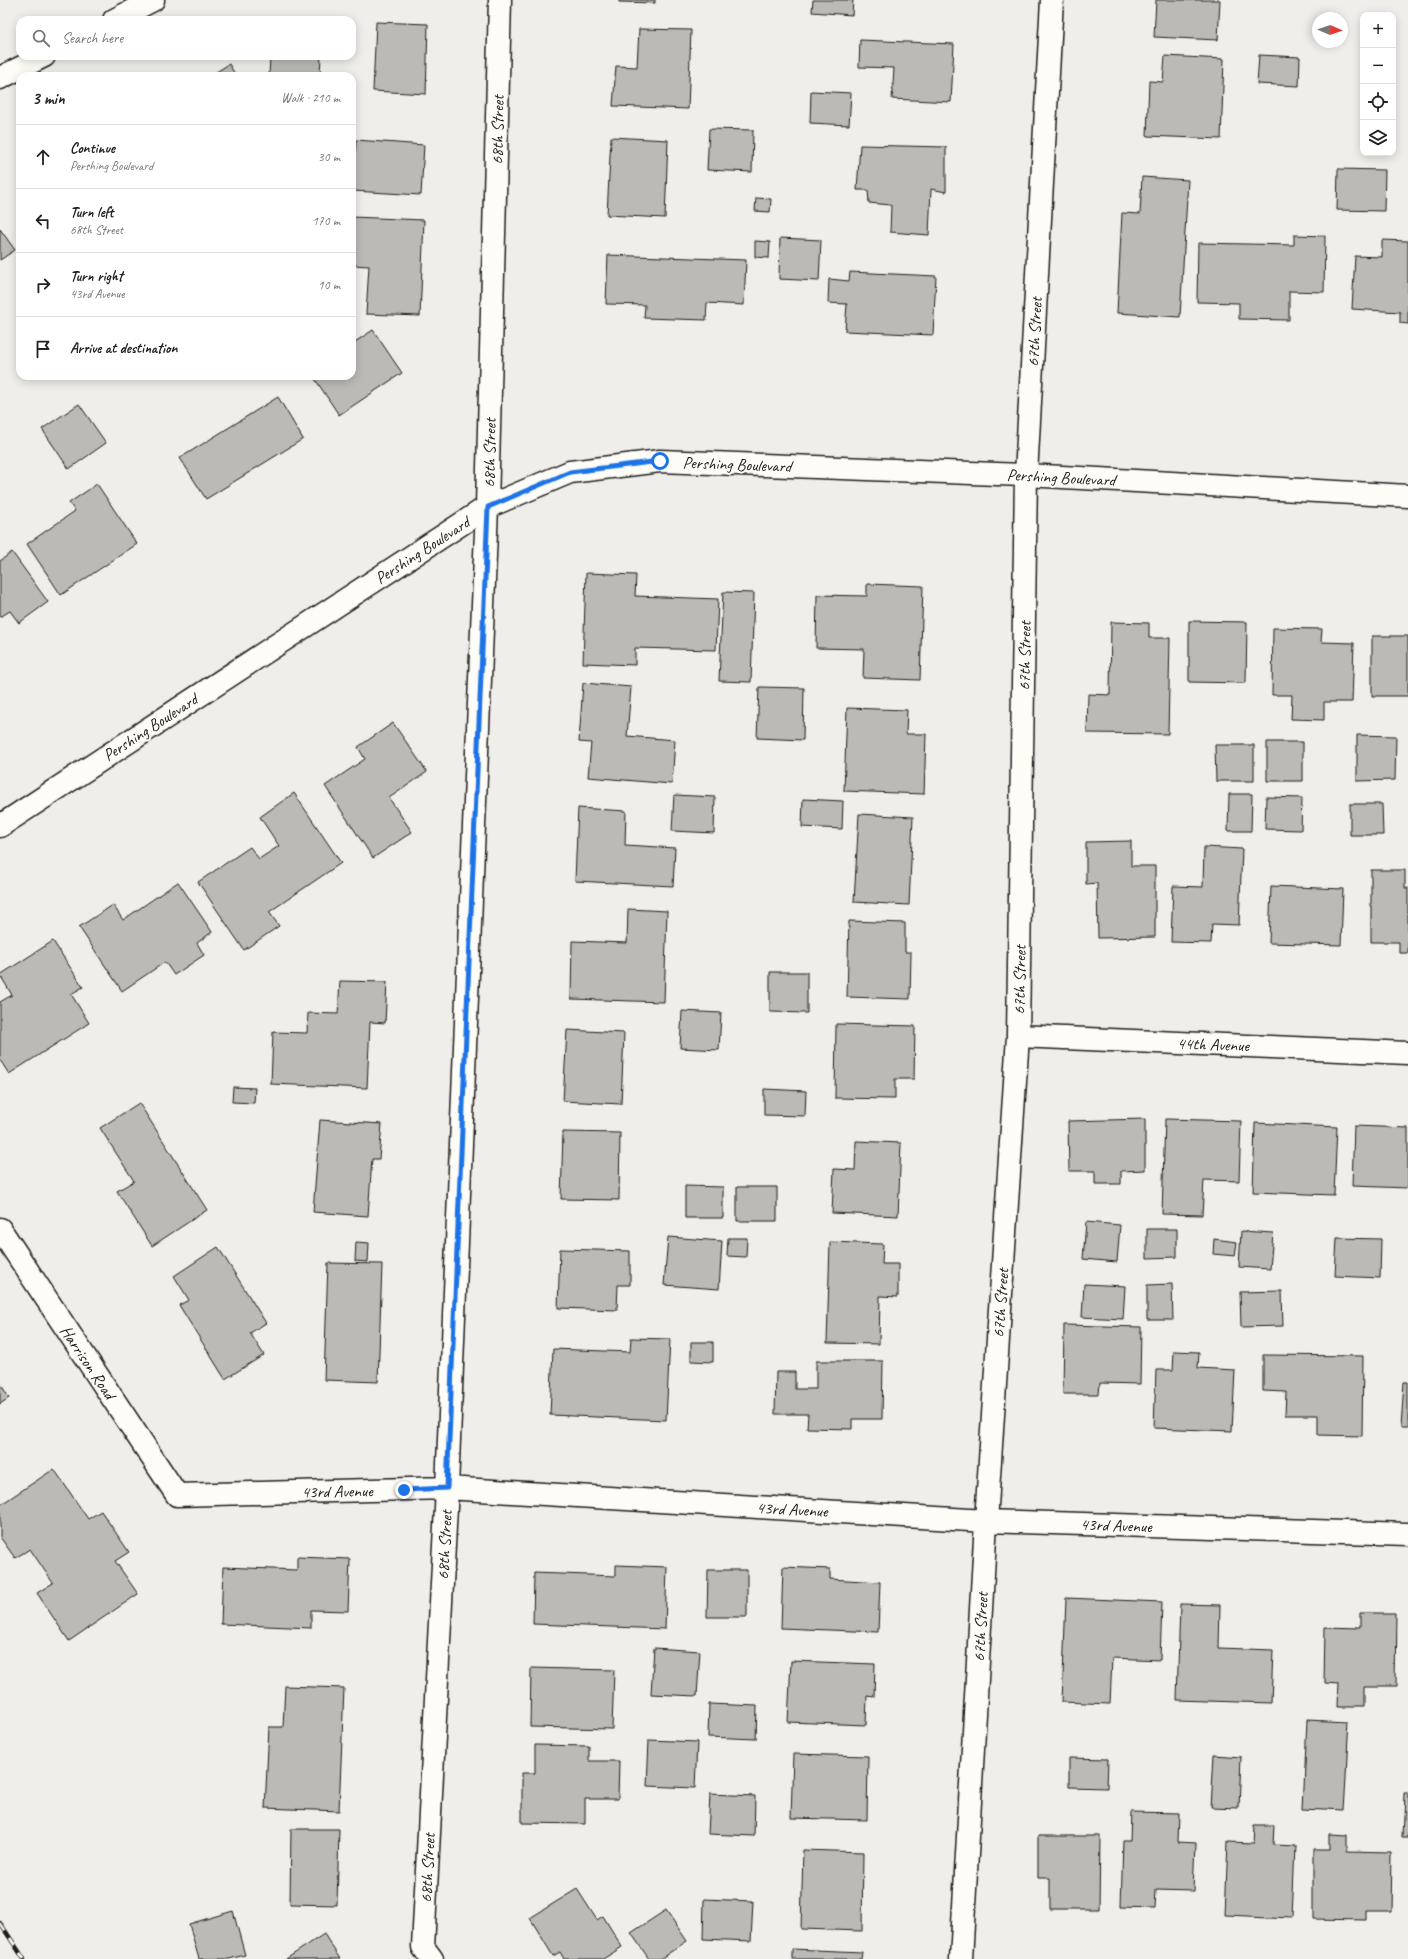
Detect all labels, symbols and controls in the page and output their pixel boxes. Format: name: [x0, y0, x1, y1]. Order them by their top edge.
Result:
north arrow: [1312, 12, 1348, 48]
map controls: [1360, 12, 1396, 156]
button: +: [1360, 12, 1396, 48]
search box: [16, 16, 356, 60]
icon: search: [30, 27, 52, 49]
text: Search here: [62, 29, 123, 48]
button: −: [1360, 48, 1396, 84]
button: locate: [1360, 84, 1396, 120]
text: 3 min: [32, 88, 65, 109]
text: Walk · 210 m: [281, 90, 340, 106]
street label: 68th Street: [486, 93, 509, 165]
button: layers: [1360, 120, 1396, 156]
text: Continue: [70, 139, 115, 158]
icon: ahead: [32, 146, 54, 168]
text: 30 m: [318, 149, 340, 165]
text: Pershing Boulevard: [70, 158, 153, 174]
text: Turn left: [70, 203, 113, 222]
icon: left: [32, 210, 54, 232]
text: 170 m: [312, 213, 340, 229]
text: 68th Street: [70, 222, 123, 238]
text: Turn right: [70, 267, 123, 286]
icon: right: [32, 274, 54, 296]
text: 10 m: [318, 277, 340, 293]
text: 43rd Avenue: [70, 286, 125, 302]
street label: 67th Street: [1022, 294, 1047, 367]
icon: arrive: [32, 338, 54, 360]
text: Arrive at destination: [70, 339, 177, 358]
street label: 68th Street: [478, 416, 501, 488]
route start: [651, 452, 669, 470]
street label: Pershing Boulevard: [682, 452, 794, 477]
street label: Pershing Boulevard: [1006, 464, 1118, 491]
street label: Pershing Boulevard: [371, 511, 475, 589]
street label: 67th Street: [1013, 619, 1036, 691]
street label: Pershing Boulevard: [99, 688, 203, 766]
street label: 67th Street: [1008, 943, 1031, 1015]
street label: 44th Avenue: [1177, 1033, 1251, 1056]
street label: 67th Street: [988, 1265, 1014, 1338]
street label: Harrison Road: [55, 1321, 122, 1406]
street label: 43rd Avenue: [301, 1480, 374, 1503]
route end: [395, 1481, 413, 1499]
street label: 43rd Avenue: [756, 1497, 830, 1522]
street label: 68th Street: [432, 1507, 457, 1580]
street label: 43rd Avenue: [1080, 1514, 1153, 1537]
street label: 67th Street: [968, 1589, 993, 1662]
street label: 68th Street: [415, 1830, 440, 1903]

